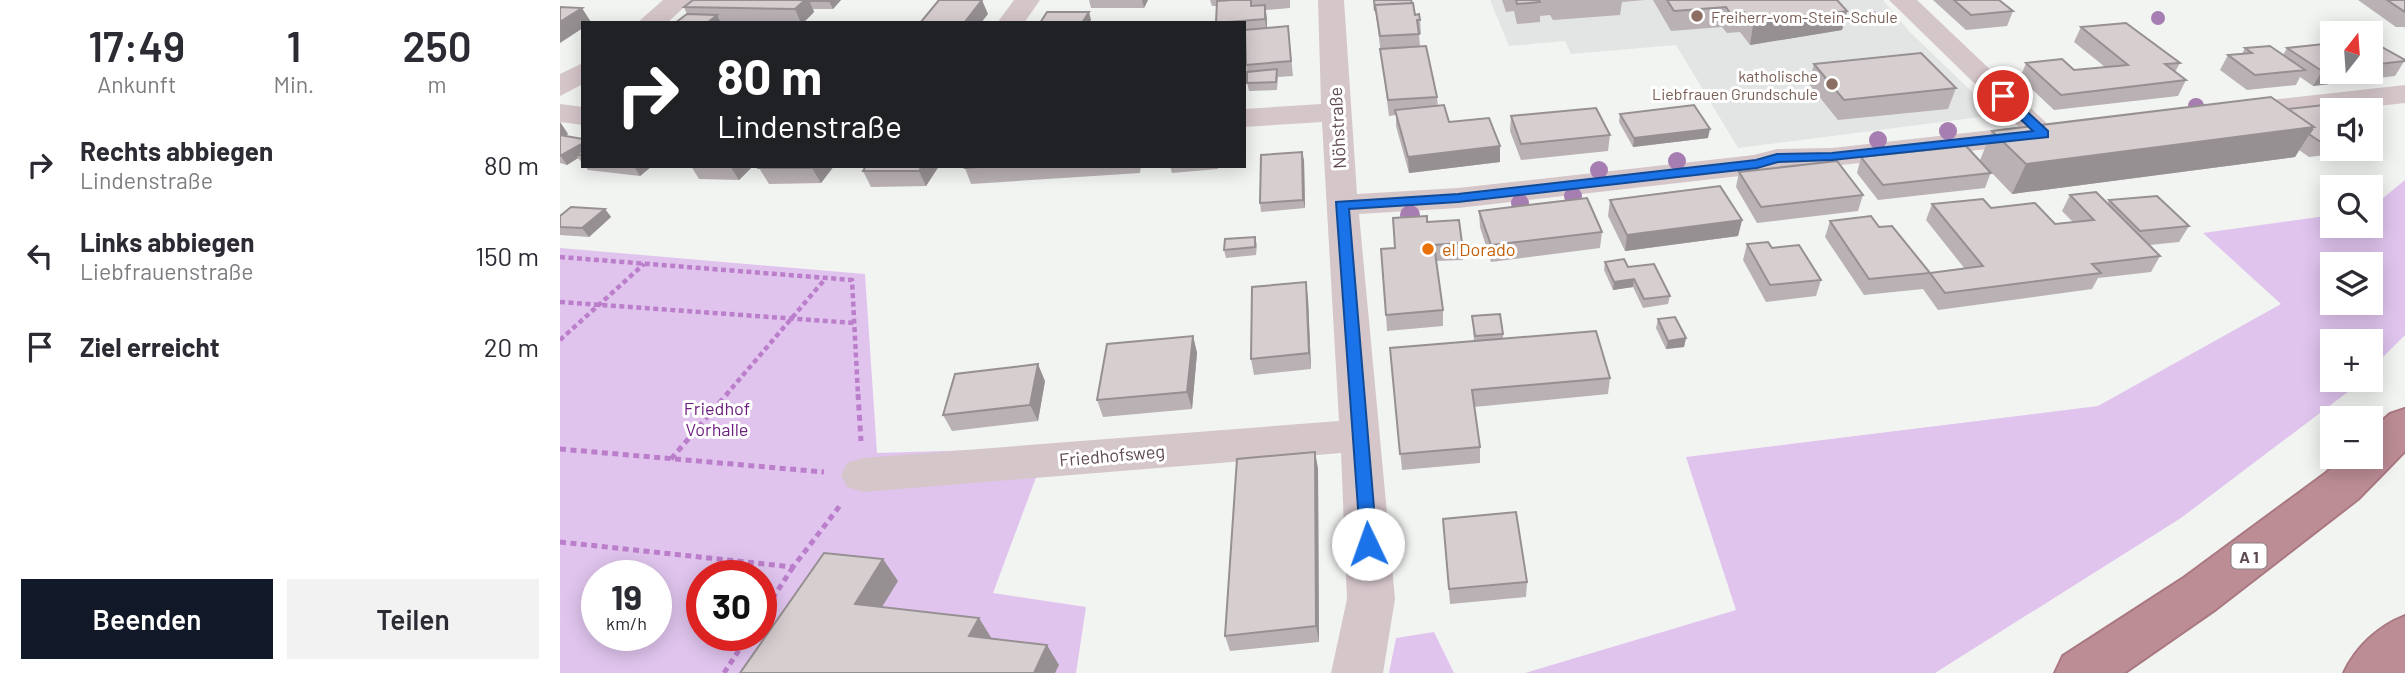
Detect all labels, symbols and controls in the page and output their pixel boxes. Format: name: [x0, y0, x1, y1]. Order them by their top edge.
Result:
place label: Freiherr-vom-Stein-Schule: [1711, 7, 1898, 26]
marker: Freiherr-vom-Stein-Schule: [1689, 8, 1705, 24]
text: 17:49: [88, 20, 185, 70]
text: 1: [286, 20, 301, 70]
text: 250: [402, 20, 472, 70]
north arrow: [2320, 21, 2384, 84]
map controls: [2320, 21, 2383, 469]
text: 80 m: [717, 46, 822, 105]
icon: right: [602, 49, 693, 140]
place label: katholische Liebfrauen Grundschule: [1652, 66, 1818, 103]
pin: [1973, 66, 2033, 126]
text: Ankunft: [97, 70, 176, 98]
text: Min.: [274, 70, 314, 98]
text: m: [428, 70, 447, 98]
marker: katholische Liebfrauen Grundschule: [1824, 76, 1840, 92]
icon: arrive: [1984, 77, 2022, 115]
street label: Nöhstraße: [1324, 86, 1350, 170]
button: sound: [2320, 98, 2383, 161]
text: Lindenstraße: [717, 106, 902, 144]
text: Rechts abbiegen: [80, 135, 273, 166]
icon: right: [21, 146, 59, 184]
text: 80 m: [484, 149, 539, 180]
text: Lindenstraße: [80, 166, 213, 194]
button: search: [2320, 175, 2383, 238]
text: Links abbiegen: [80, 226, 254, 257]
icon: left: [21, 237, 59, 275]
place label: el Dorado: [1442, 238, 1516, 260]
text: 150 m: [475, 240, 539, 271]
marker: el Dorado: [1420, 241, 1436, 257]
button: layers: [2320, 252, 2383, 315]
text: Liebfrauenstraße: [80, 257, 254, 285]
icon: arrive: [21, 328, 59, 366]
button: +: [2320, 329, 2383, 392]
text: Ziel erreicht: [80, 331, 220, 362]
text: 20 m: [484, 331, 539, 362]
park label: Friedhof Vorhalle: [684, 397, 750, 440]
button: −: [2320, 406, 2383, 469]
street label: Friedhofsweg: [1058, 439, 1166, 471]
position arrow: [1331, 507, 1405, 581]
road number: A 1: [2232, 544, 2266, 568]
speed limit sign: 30: [686, 560, 777, 651]
text: 19: [611, 575, 642, 617]
button: Beenden: [21, 579, 273, 659]
button: Teilen: [287, 579, 539, 659]
text: km/h: [606, 612, 647, 634]

